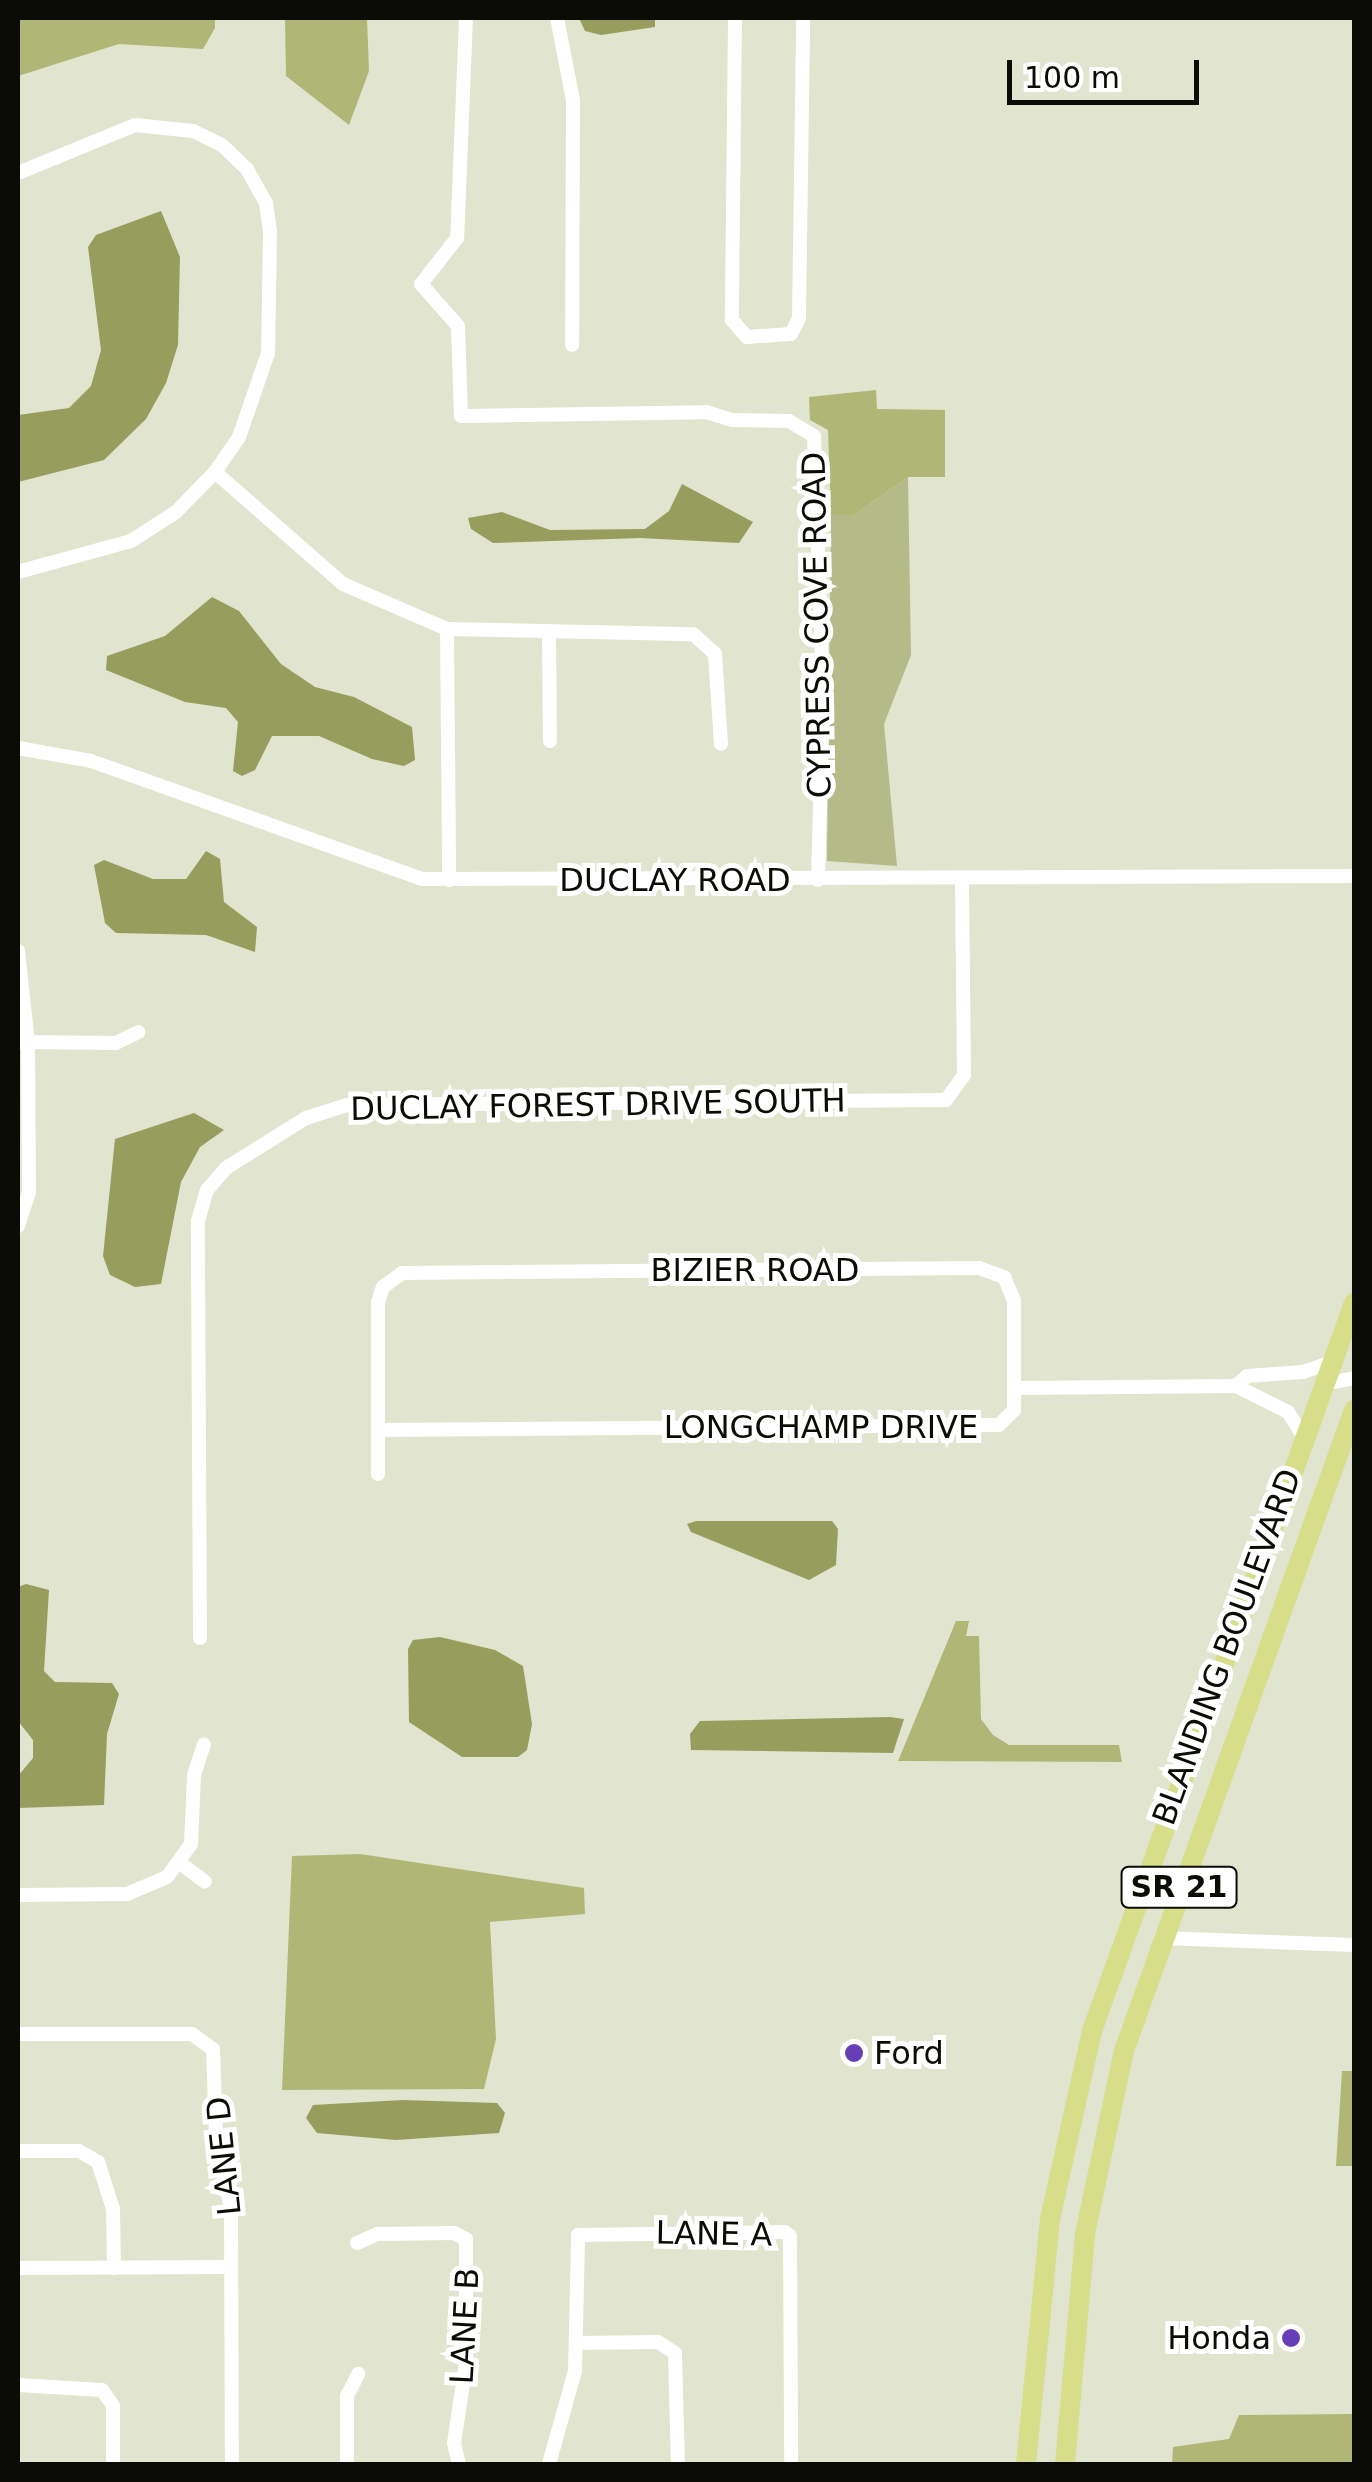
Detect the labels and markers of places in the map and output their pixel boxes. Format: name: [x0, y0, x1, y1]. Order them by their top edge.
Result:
place label: Ford: [874, 2034, 944, 2072]
marker: Ford: [843, 2042, 865, 2064]
place label: Honda: [1167, 2319, 1271, 2357]
marker: Honda: [1280, 2327, 1302, 2349]

